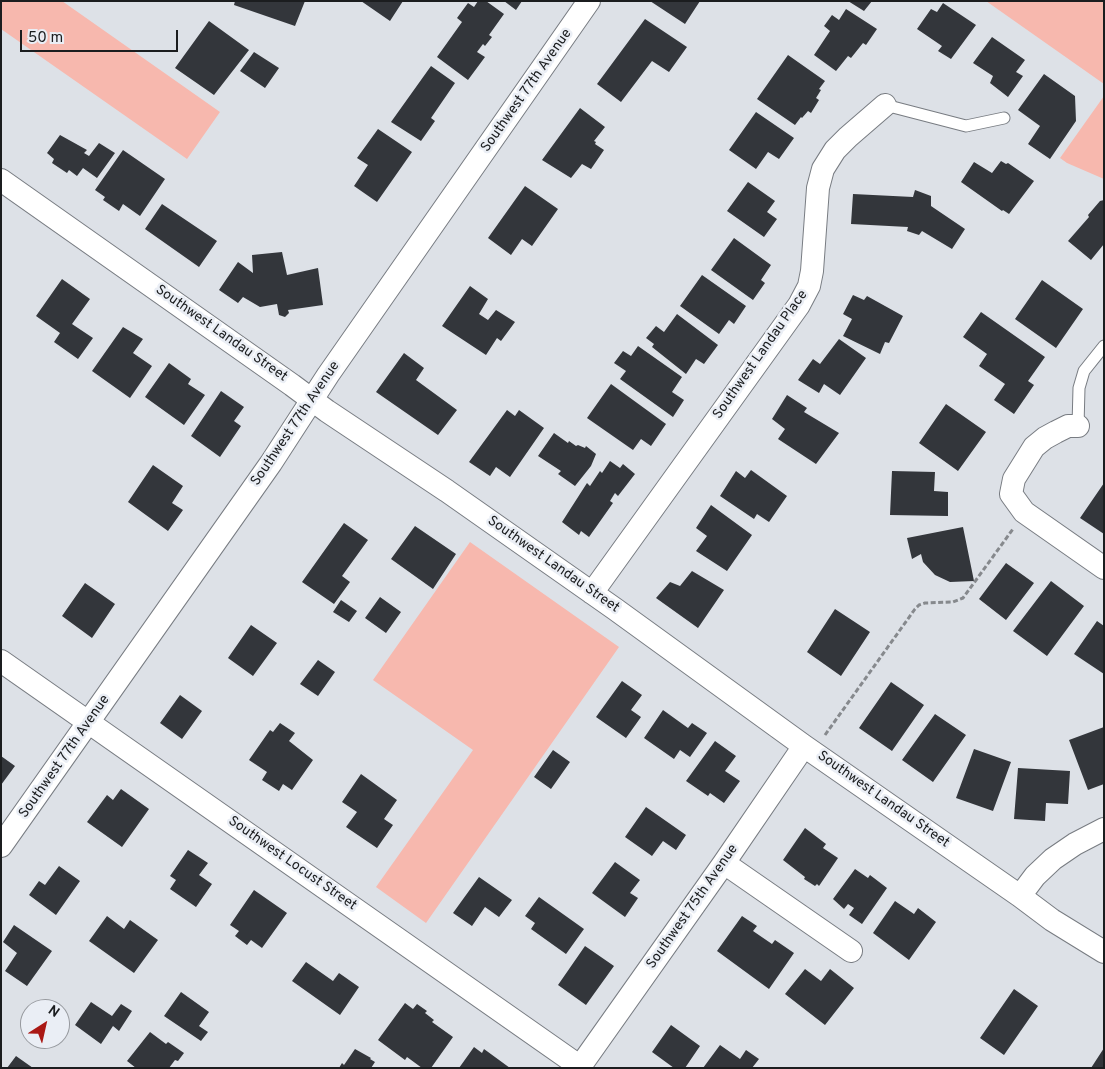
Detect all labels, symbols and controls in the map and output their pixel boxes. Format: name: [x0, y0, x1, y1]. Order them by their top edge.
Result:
scale bar: [22, 20, 180, 52]
street label: Southwest 77th Avenue: [478, 26, 576, 156]
text: 50 m: [28, 29, 63, 48]
street label: Southwest Landau Street: [152, 282, 290, 386]
street label: Southwest Landau Place: [710, 287, 812, 423]
street label: Southwest 77th Avenue: [248, 359, 344, 489]
street label: Southwest Landau Street: [484, 513, 622, 617]
street label: Southwest 77th Avenue: [16, 692, 114, 822]
street label: Southwest Landau Street: [814, 748, 952, 852]
street label: Southwest Locust Street: [225, 813, 359, 915]
street label: Southwest 75th Avenue: [644, 842, 742, 972]
north arrow: [20, 999, 70, 1049]
text: N: [44, 1002, 62, 1022]

